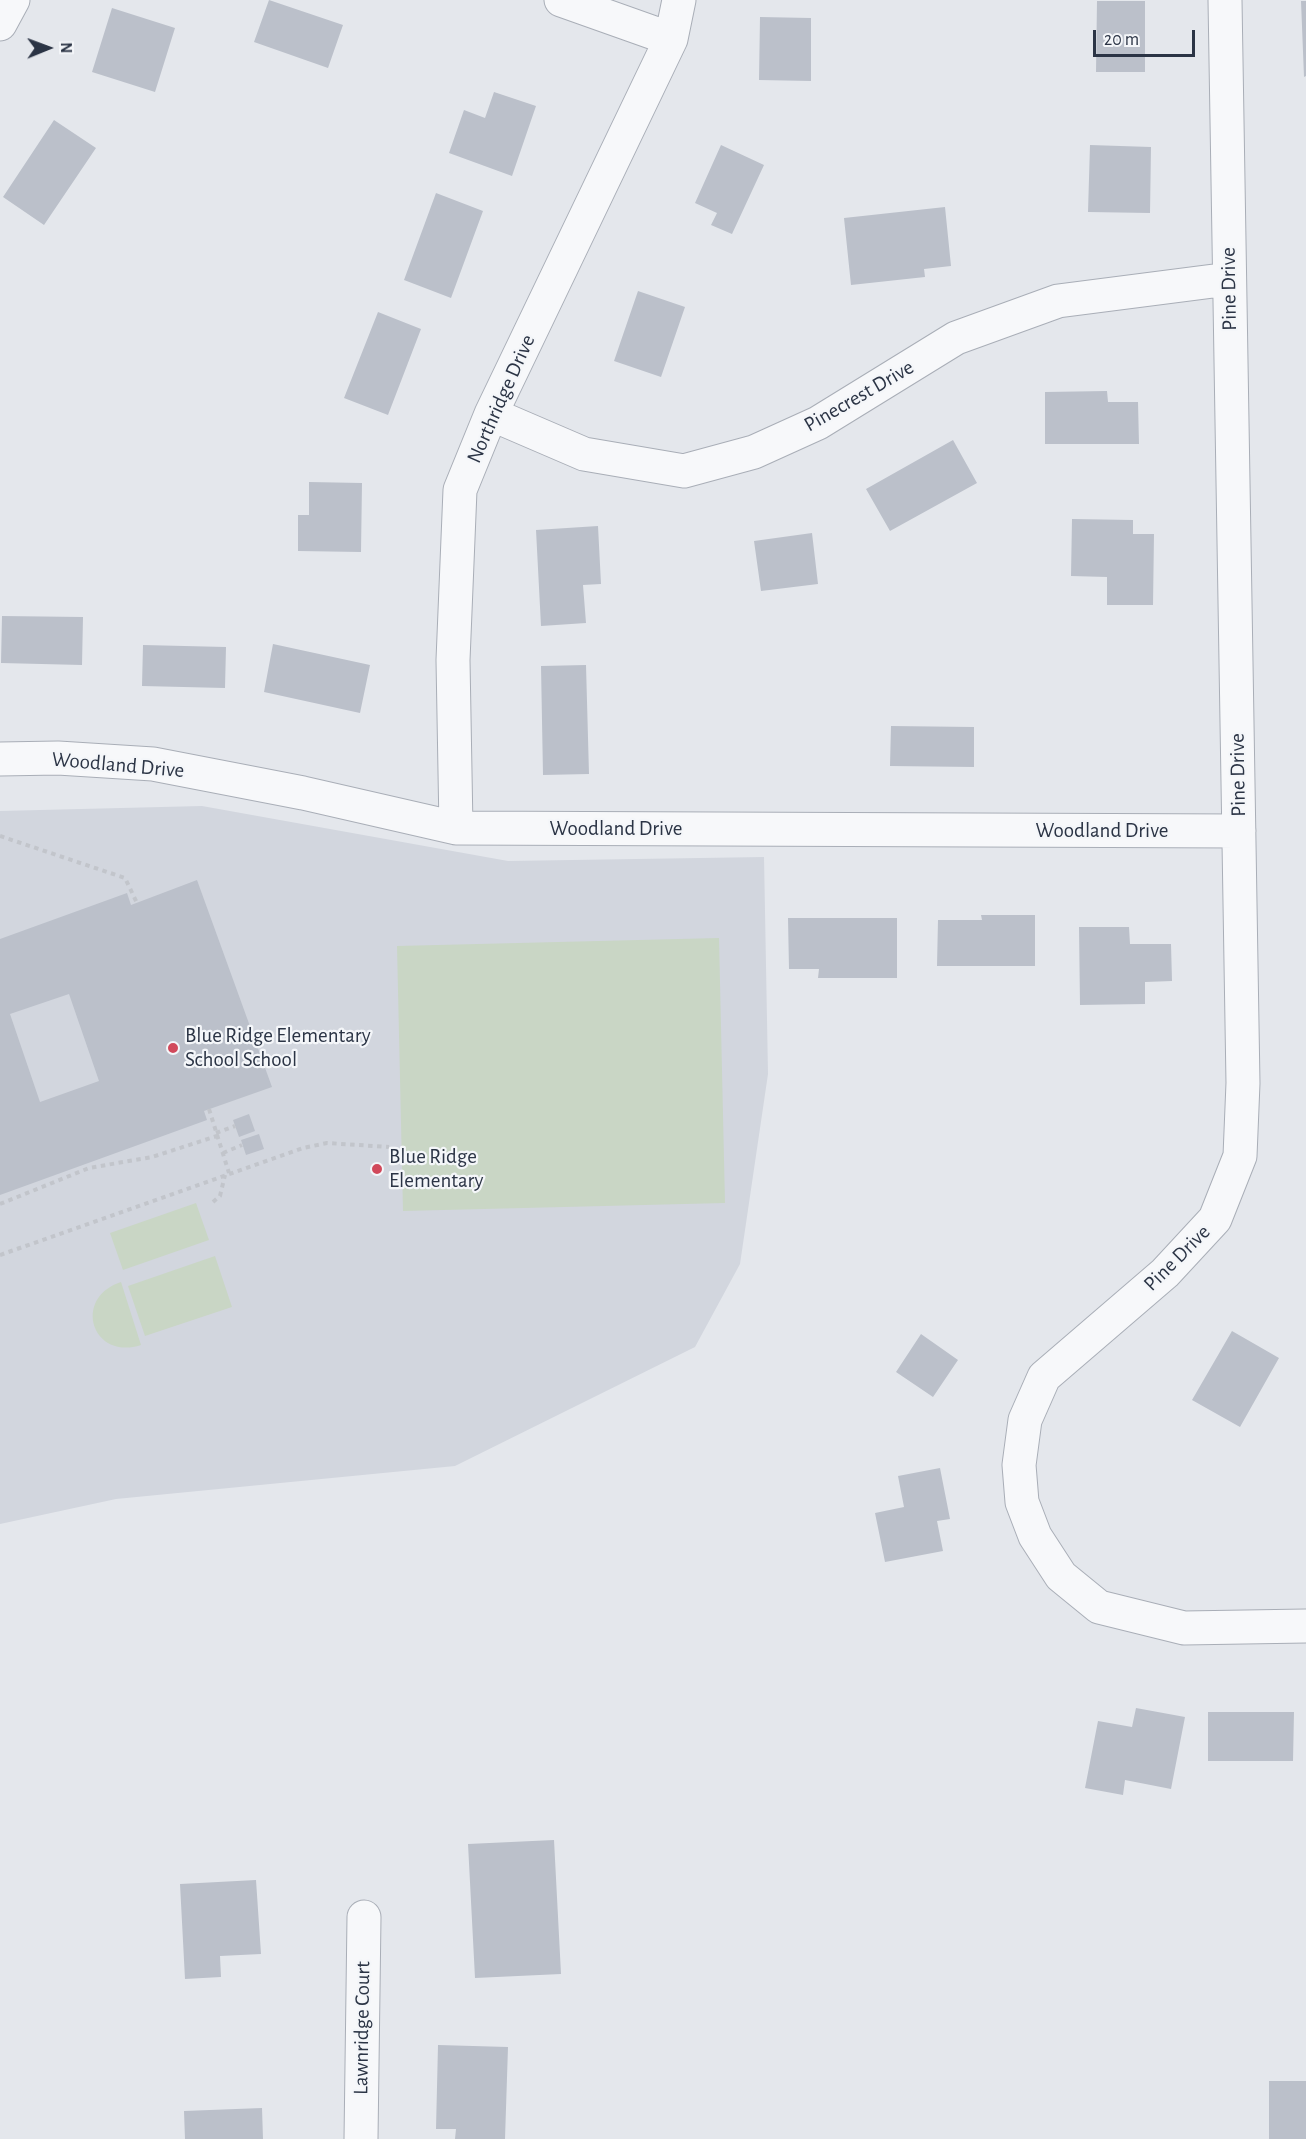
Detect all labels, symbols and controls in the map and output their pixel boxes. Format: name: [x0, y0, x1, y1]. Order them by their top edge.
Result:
north arrow: [18, 18, 78, 78]
scale bar: [1096, 18, 1198, 56]
text: 20 m: [1104, 31, 1139, 49]
text: N: [58, 42, 74, 53]
street label: Pine Drive: [1216, 247, 1242, 331]
street label: Northridge Drive: [461, 331, 541, 467]
street label: Pinecrest Drive: [800, 354, 918, 438]
street label: Pine Drive: [1225, 733, 1251, 817]
street label: Woodland Drive: [51, 747, 185, 783]
street label: Woodland Drive: [550, 816, 682, 842]
street label: Woodland Drive: [1036, 818, 1168, 844]
place label: Blue Ridge Elementary School School: [185, 1023, 371, 1073]
marker: Blue Ridge Elementary School School: [166, 1041, 180, 1055]
place label: Blue Ridge Elementary: [389, 1144, 483, 1194]
marker: Blue Ridge Elementary: [370, 1162, 384, 1176]
street label: Pine Drive: [1139, 1220, 1215, 1296]
street label: Lawnridge Court: [348, 1961, 376, 2095]

